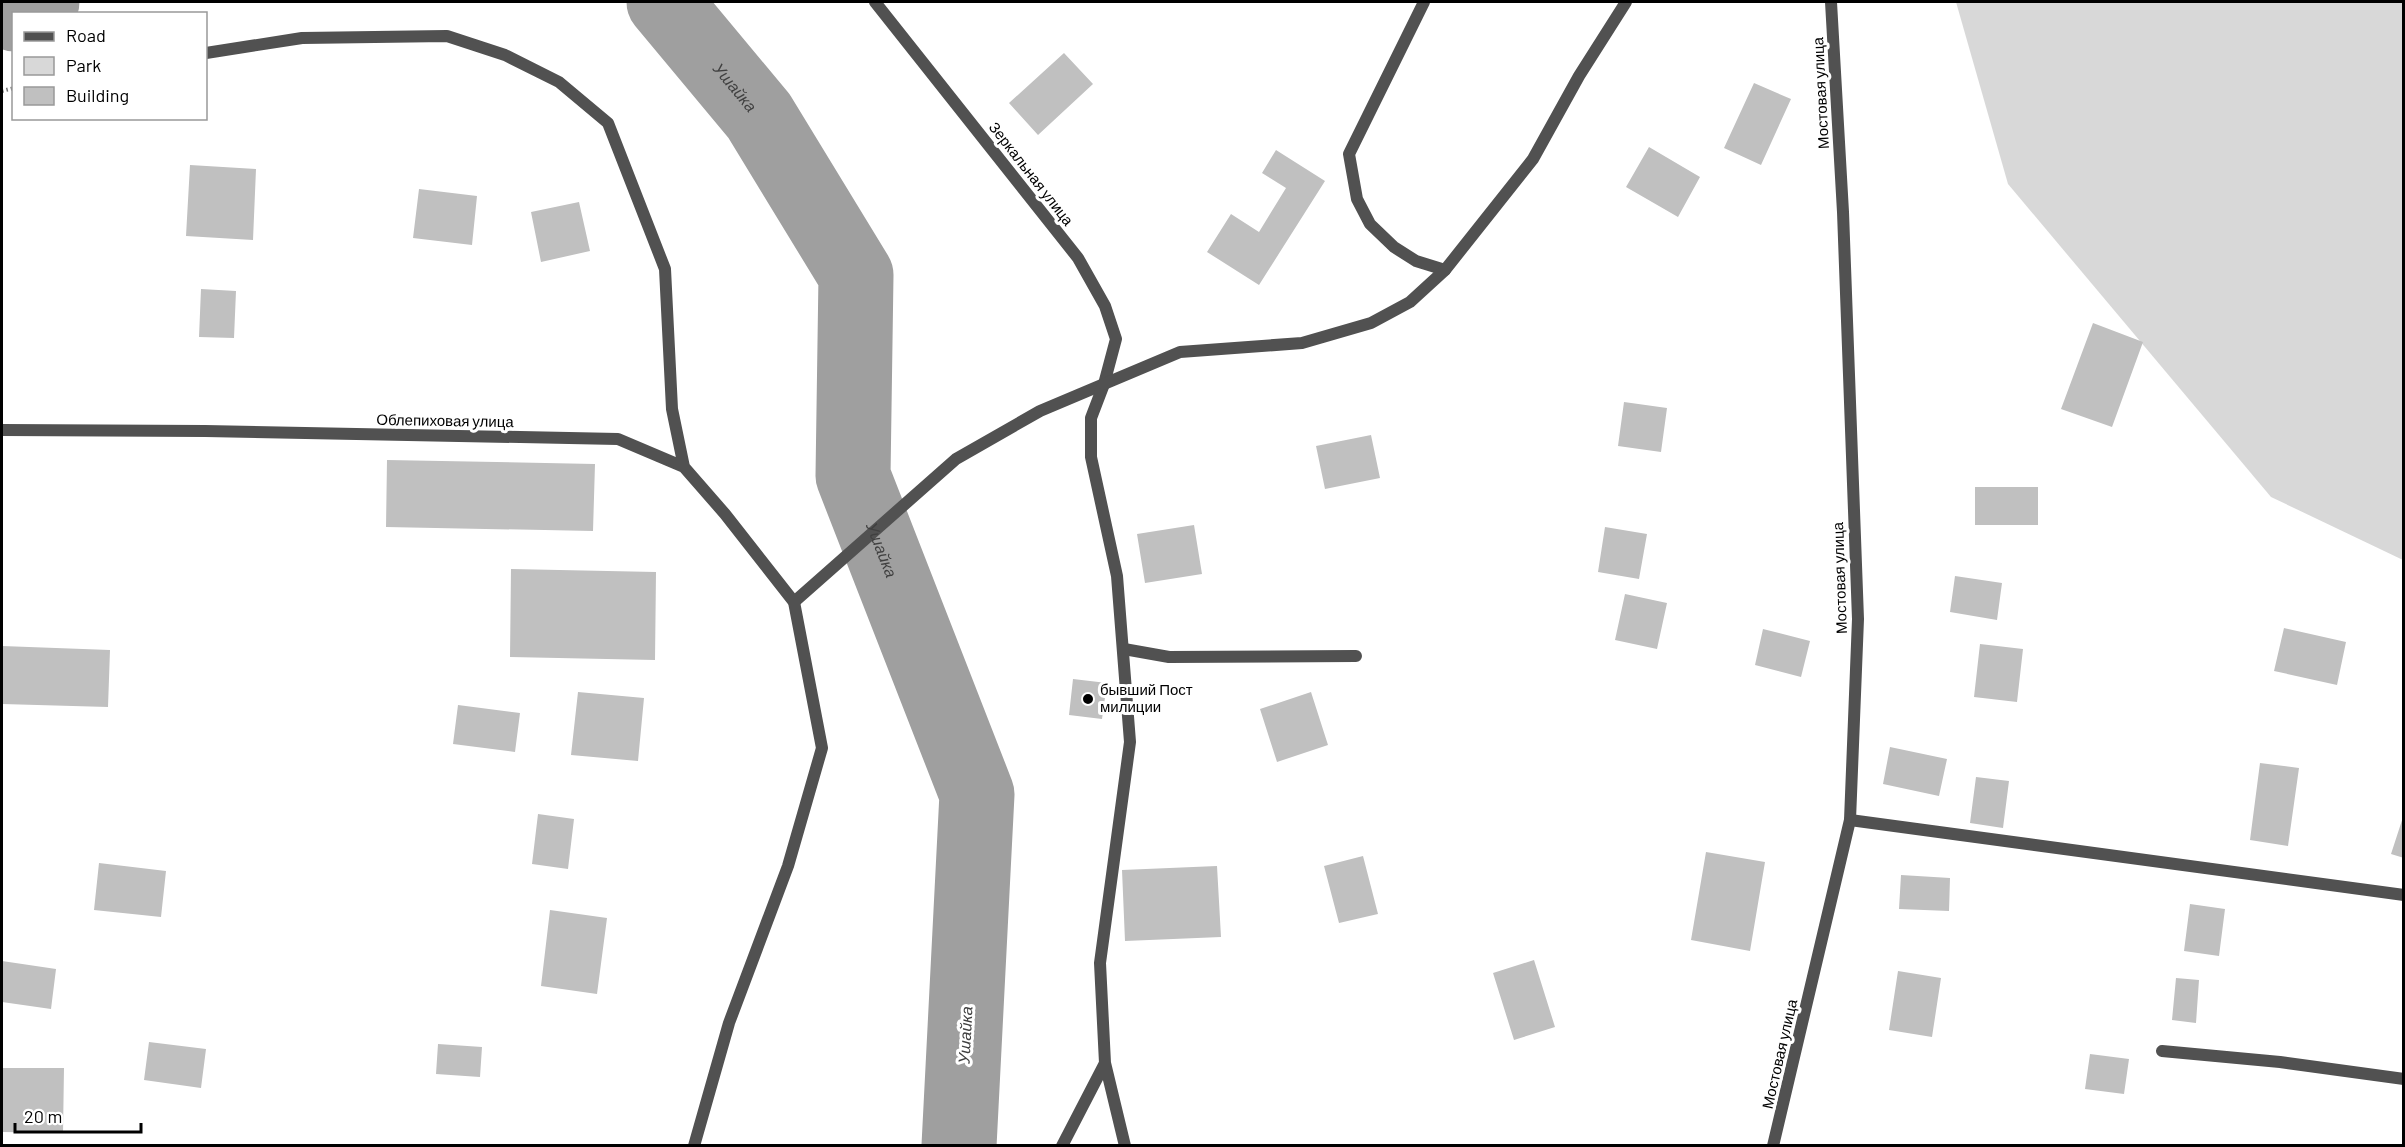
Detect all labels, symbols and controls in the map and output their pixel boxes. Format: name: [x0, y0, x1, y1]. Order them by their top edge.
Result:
legend: [12, 12, 207, 120]
text: Road: [66, 24, 106, 46]
street label: Мостовая улица: [1808, 36, 1832, 149]
text: Park: [66, 54, 101, 76]
water label: Ушайка: [709, 58, 761, 115]
text: Building: [66, 84, 129, 106]
street label: Зеркальная улица: [986, 118, 1078, 229]
street label: Облепиховая улица: [376, 410, 514, 430]
water label: Ушайка: [863, 519, 902, 580]
street label: Мостовая улица: [1828, 521, 1850, 634]
place label: бывший Пост милиции: [1100, 680, 1193, 715]
marker: бывший Пост милиции: [1081, 692, 1095, 706]
street label: Мостовая улица: [1758, 997, 1801, 1110]
water label: Ушайка: [953, 1006, 975, 1065]
scale bar: [15, 1096, 141, 1134]
text: 20 m: [24, 1105, 62, 1127]

